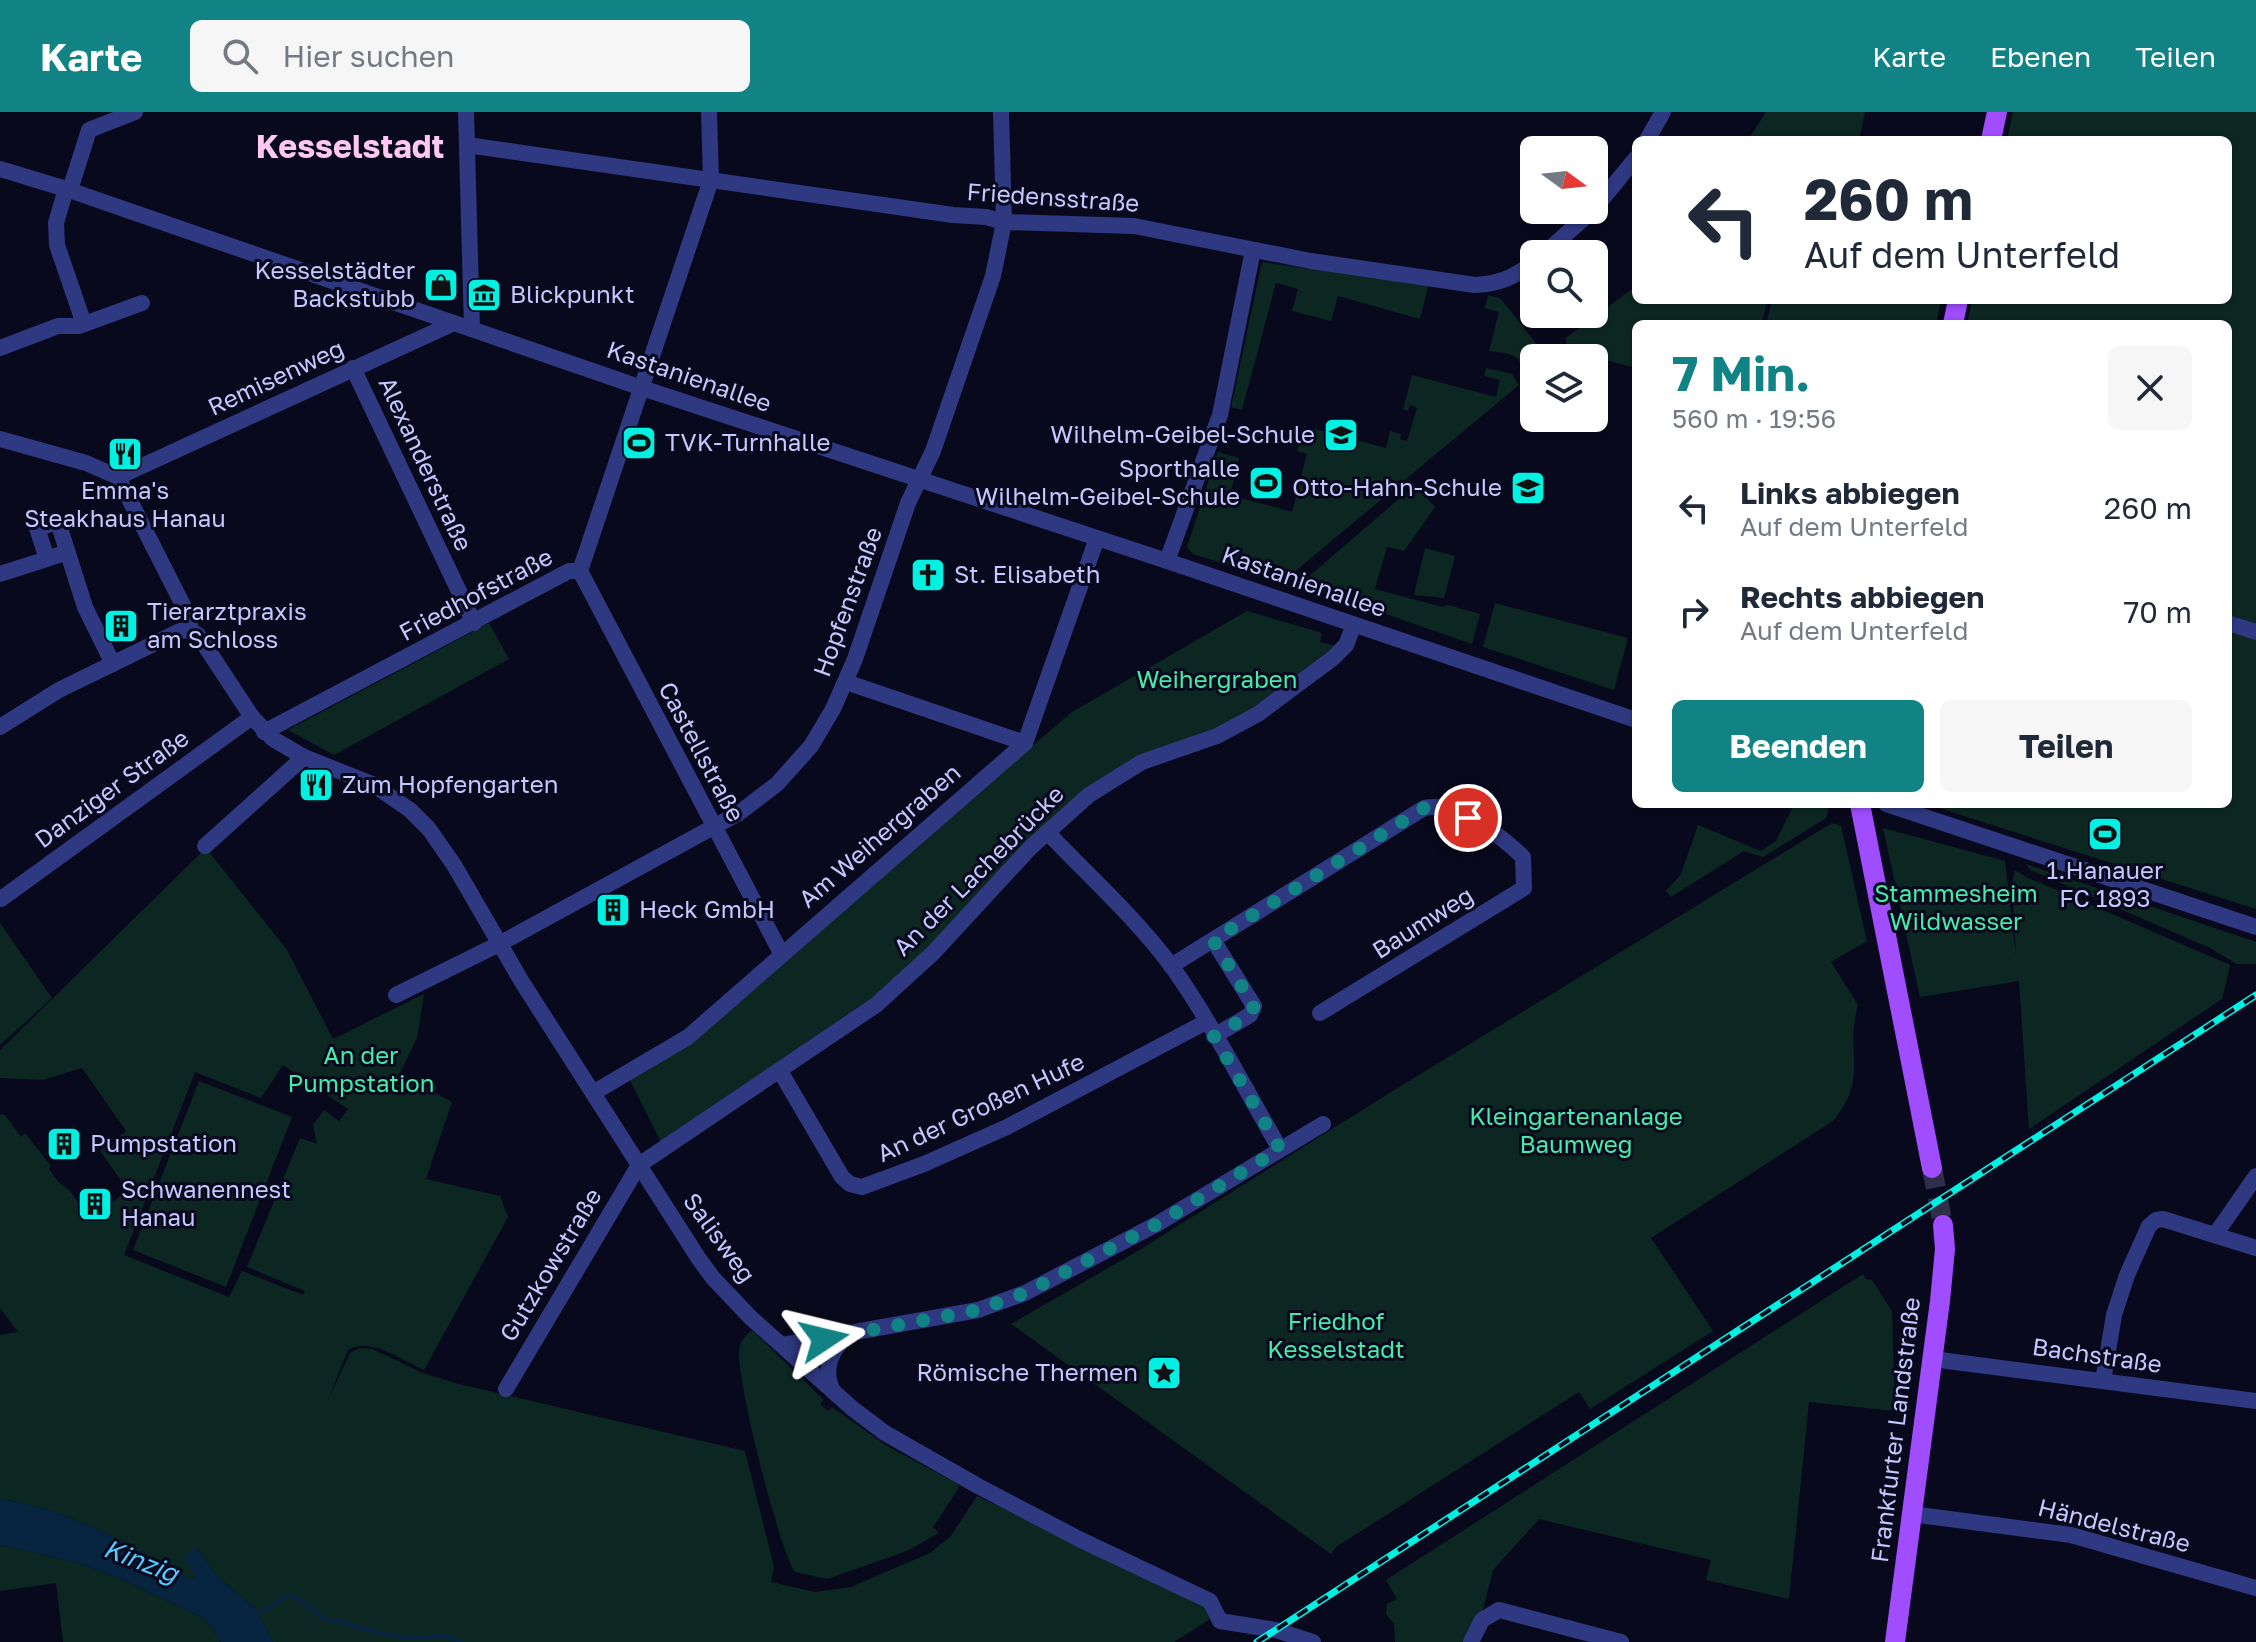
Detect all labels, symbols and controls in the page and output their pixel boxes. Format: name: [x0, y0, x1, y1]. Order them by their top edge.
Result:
search box: [190, 20, 750, 92]
text: Karte: [40, 34, 142, 79]
icon: search: [218, 34, 262, 78]
text: Hier suchen: [282, 38, 455, 74]
text: Karte: [1872, 40, 1946, 73]
text: Ebenen: [1990, 40, 2091, 73]
text: Teilen: [2135, 40, 2216, 73]
district label: Kesselstadt: [256, 127, 444, 165]
north arrow: [1520, 136, 1608, 224]
map controls: [1520, 136, 1608, 432]
text: 260 m: [1804, 165, 1973, 232]
icon: left: [1672, 168, 1776, 272]
street label: Friedensstraße: [966, 176, 1140, 217]
text: Auf dem Unterfeld: [1804, 233, 2120, 276]
button: search: [1520, 240, 1608, 328]
place label: Kesselstädter Backstubb: [254, 255, 415, 312]
shop icon: Kesselstädter Backstubb: [422, 266, 460, 304]
museum icon: Blickpunkt: [465, 276, 503, 314]
place label: Blickpunkt: [510, 279, 635, 308]
street label: Remisenweg: [203, 332, 348, 421]
street label: Kastanienallee: [603, 334, 776, 417]
button: layers: [1520, 344, 1608, 432]
text: 7 Min.: [1672, 344, 1810, 402]
button: close: [2108, 346, 2192, 430]
street label: Alexanderstraße: [373, 372, 479, 555]
text: 560 m · 19:56: [1672, 403, 1836, 434]
school or university icon: Wilhelm-Geibel-Schule: [1322, 416, 1360, 454]
place label: Wilhelm-Geibel-Schule: [1050, 419, 1315, 448]
sports icon: TVK-Turnhalle: [620, 424, 658, 462]
place label: TVK-Turnhalle: [665, 427, 830, 456]
restaurant icon: Emma's Steakhaus Hanau: [106, 435, 144, 473]
place label: Sporthalle Wilhelm-Geibel-Schule: [975, 453, 1240, 510]
sports icon: Sporthalle Wilhelm-Geibel-Schule: [1247, 464, 1285, 502]
school or university icon: Otto-Hahn-Schule: [1509, 469, 1547, 507]
place label: Otto-Hahn-Schule: [1292, 472, 1502, 501]
place label: Emma's Steakhaus Hanau: [24, 475, 226, 532]
text: Links abbiegen: [1740, 475, 1960, 511]
icon: left: [1672, 486, 1716, 530]
text: 260 m: [2104, 490, 2192, 526]
text: Auf dem Unterfeld: [1740, 511, 1968, 542]
street label: Hopfenstraße: [806, 523, 887, 680]
street label: Kastanienallee: [1218, 539, 1391, 622]
street label: Friedhofstraße: [394, 541, 557, 646]
church icon: St. Elisabeth: [909, 556, 947, 594]
place label: St. Elisabeth: [954, 559, 1100, 588]
text: Rechts abbiegen: [1740, 579, 1984, 615]
icon: right: [1672, 590, 1716, 634]
text: 70 m: [2123, 594, 2192, 630]
place label: Tierarztpraxis am Schloss: [147, 596, 307, 653]
building icon: Tierarztpraxis am Schloss: [102, 607, 140, 645]
text: Auf dem Unterfeld: [1740, 615, 1968, 646]
park label: Weihergraben: [1136, 664, 1298, 693]
street label: Castellstraße: [653, 676, 751, 826]
button: Beenden: [1672, 700, 1924, 792]
button: Teilen: [1940, 700, 2192, 792]
street label: Danziger Straße: [29, 722, 194, 853]
street label: Am Weihergraben: [792, 757, 966, 913]
restaurant icon: Zum Hopfengarten: [297, 766, 335, 804]
place label: Zum Hopfengarten: [342, 769, 558, 798]
street label: An der Lachebrücke: [887, 779, 1069, 961]
pin: [1434, 784, 1502, 852]
icon: arrive: [1446, 796, 1490, 840]
sports icon: 1.Hanauer FC 1893: [2086, 815, 2124, 853]
place label: 1.Hanauer FC 1893: [2047, 855, 2163, 912]
park label: Stammesheim Wildwasser: [1874, 878, 2038, 935]
street label: Baumweg: [1367, 879, 1478, 964]
building icon: Heck GmbH: [594, 891, 632, 929]
place label: Heck GmbH: [639, 894, 775, 923]
park label: An der Pumpstation: [287, 1040, 435, 1097]
street label: An der Großen Hufe: [872, 1046, 1089, 1167]
park label: Kleingartenanlage Baumweg: [1469, 1101, 1683, 1158]
building icon: Pumpstation: [45, 1125, 83, 1163]
place label: Pumpstation: [90, 1128, 237, 1157]
place label: Schwanennest Hanau: [121, 1174, 291, 1231]
street label: Gutzkowstraße: [493, 1182, 607, 1346]
building icon: Schwanennest Hanau: [76, 1185, 114, 1223]
street label: Salisweg: [678, 1187, 762, 1288]
street label: Frankfurter Landstraße: [1864, 1295, 1925, 1564]
position arrow: [782, 1297, 866, 1381]
park label: Friedhof Kesselstadt: [1267, 1306, 1405, 1363]
street label: Bachstraße: [2031, 1331, 2164, 1378]
place icon: Römische Thermen: [1145, 1354, 1183, 1392]
place label: Römische Thermen: [917, 1357, 1138, 1386]
street label: Händelstraße: [2035, 1492, 2193, 1557]
water label: Kinzig: [100, 1532, 185, 1590]

